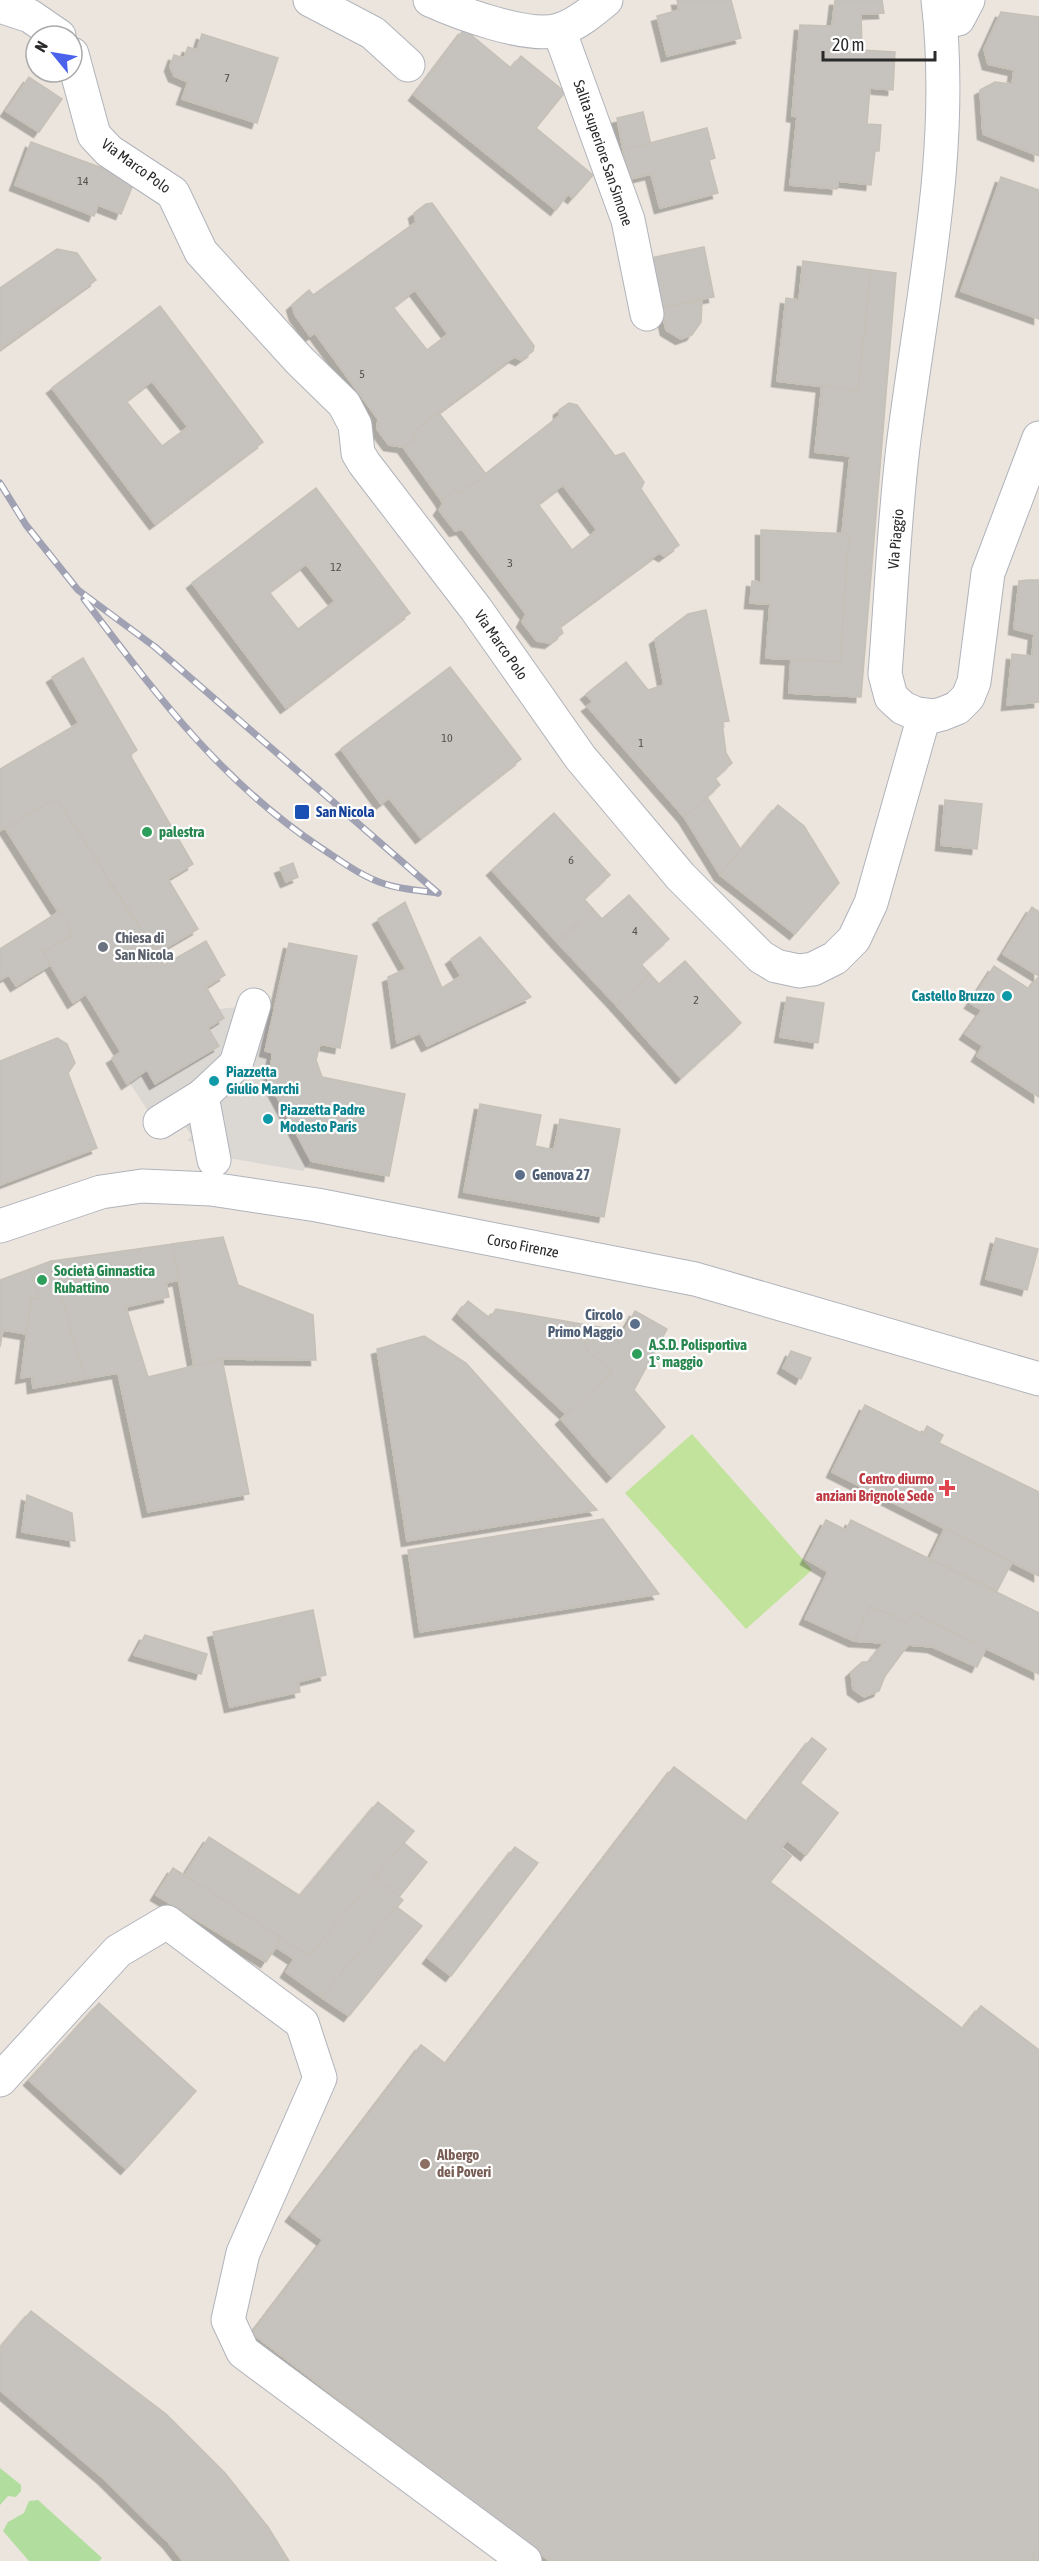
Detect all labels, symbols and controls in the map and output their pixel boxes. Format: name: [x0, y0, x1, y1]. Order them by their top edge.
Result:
north arrow: [24, 24, 84, 84]
scale bar: [823, 24, 936, 62]
text: 20 m: [832, 34, 864, 55]
text: N: [31, 38, 51, 55]
house number: 7: [224, 71, 230, 85]
street label: Salita superiore San Simone: [571, 78, 636, 228]
street label: Via Marco Polo: [99, 135, 174, 196]
house number: 14: [77, 174, 89, 188]
house number: 5: [359, 367, 365, 381]
street label: Via Piaggio: [884, 508, 907, 570]
house number: 3: [507, 556, 513, 570]
house number: 12: [330, 560, 342, 574]
street label: Via Marco Polo: [471, 607, 532, 683]
house number: 10: [441, 731, 453, 745]
house number: 1: [638, 736, 644, 750]
marker: San Nicola: [293, 803, 311, 821]
place label: San Nicola: [316, 803, 374, 820]
place label: palestra: [159, 823, 204, 840]
marker: palestra: [140, 825, 154, 839]
house number: 6: [568, 853, 574, 867]
house number: 4: [632, 924, 638, 938]
place label: Chiesa di San Nicola: [115, 929, 173, 963]
marker: Chiesa di San Nicola: [96, 940, 110, 954]
place label: Castello Bruzzo: [912, 987, 995, 1004]
marker: Castello Bruzzo: [1000, 989, 1014, 1003]
house number: 2: [693, 993, 699, 1007]
place label: Piazzetta Giulio Marchi: [226, 1063, 299, 1097]
marker: Piazzetta Giulio Marchi: [207, 1074, 221, 1088]
place label: Piazzetta Padre Modesto Paris: [280, 1101, 365, 1135]
marker: Piazzetta Padre Modesto Paris: [261, 1112, 275, 1126]
place label: Genova 27: [532, 1166, 590, 1183]
marker: Genova 27: [513, 1168, 527, 1182]
street label: Corso Firenze: [486, 1230, 561, 1261]
place label: Società Ginnastica Rubattino: [54, 1262, 155, 1296]
marker: Società Ginnastica Rubattino: [35, 1273, 49, 1287]
place label: Circolo Primo Maggio: [548, 1306, 623, 1340]
marker: Circolo Primo Maggio: [628, 1317, 642, 1331]
place label: A.S.D. Polisportiva 1° maggio: [648, 1336, 747, 1370]
marker: A.S.D. Polisportiva 1° maggio: [630, 1347, 644, 1361]
place label: Centro diurno anziani Brignole Sede: [816, 1470, 934, 1504]
marker: Centro diurno anziani Brignole Sede: [938, 1479, 956, 1497]
place label: Albergo dei Poveri: [436, 2146, 491, 2180]
marker: Albergo dei Poveri: [418, 2157, 432, 2171]

